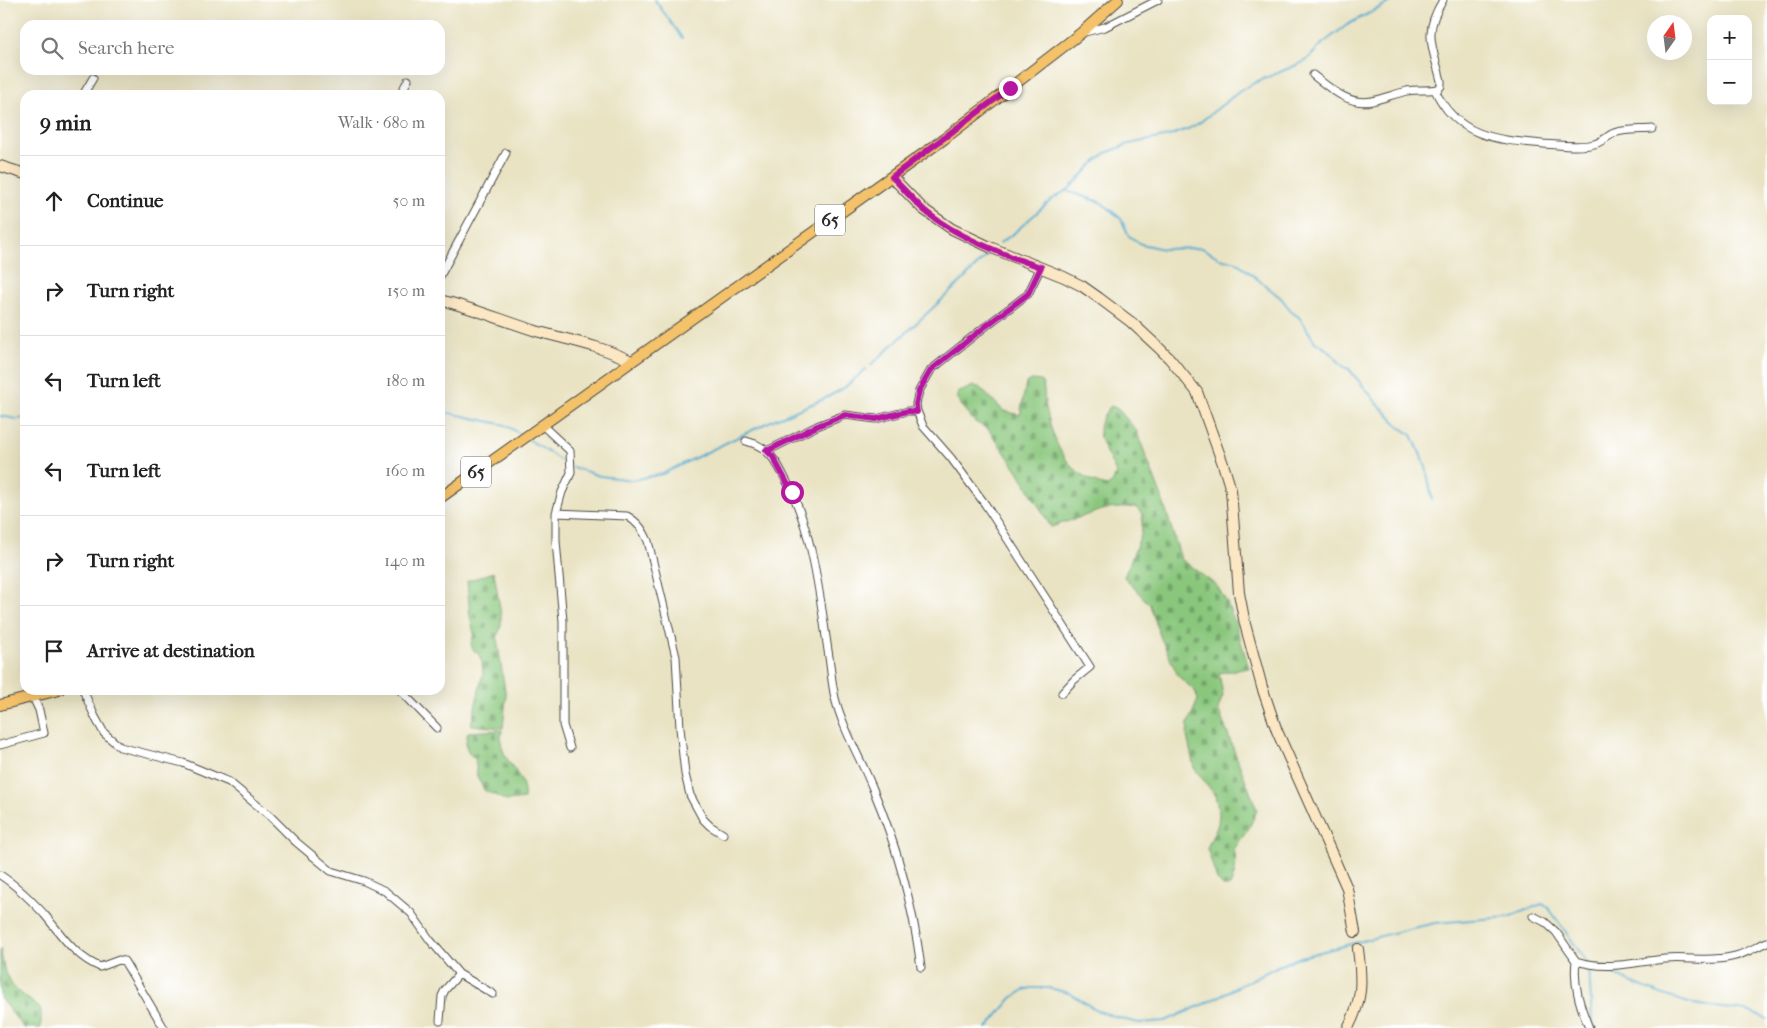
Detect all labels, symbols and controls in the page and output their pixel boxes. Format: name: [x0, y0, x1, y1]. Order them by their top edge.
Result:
north arrow: [1647, 15, 1692, 60]
map controls: [1707, 15, 1752, 105]
button: +: [1707, 15, 1752, 60]
search box: [20, 20, 445, 75]
icon: search: [38, 34, 66, 62]
text: Search here: [78, 37, 174, 59]
button: −: [1707, 60, 1752, 105]
route end: [999, 77, 1022, 100]
text: 9 min: [40, 111, 91, 135]
text: Walk · 680 m: [338, 113, 425, 132]
icon: ahead: [40, 187, 68, 215]
text: Continue: [87, 190, 163, 212]
text: 50 m: [393, 191, 425, 210]
road number: 65: [815, 204, 845, 236]
icon: right: [40, 277, 68, 305]
text: Turn right: [87, 280, 174, 302]
text: 150 m: [387, 281, 425, 300]
icon: left: [40, 367, 68, 395]
text: Turn left: [87, 370, 161, 392]
text: 180 m: [386, 371, 425, 390]
icon: left: [40, 457, 68, 485]
road number: 65: [461, 457, 491, 488]
text: Turn left: [87, 460, 161, 482]
text: 160 m: [385, 461, 425, 480]
route start: [781, 481, 804, 504]
icon: right: [40, 547, 68, 575]
text: Turn right: [87, 550, 174, 572]
text: 140 m: [384, 551, 425, 570]
icon: arrive: [40, 637, 68, 665]
text: Arrive at destination: [87, 640, 255, 662]

